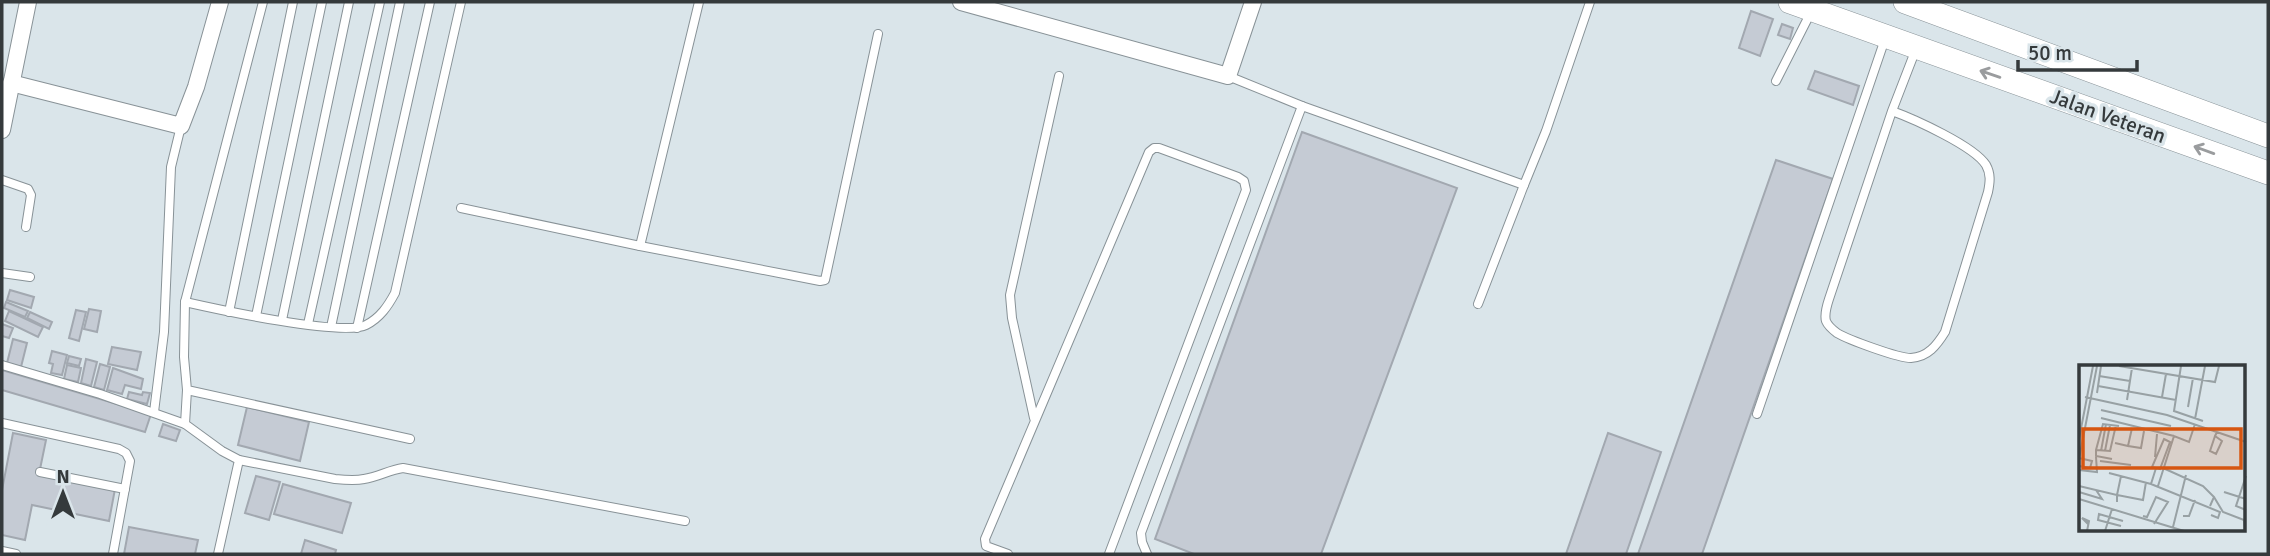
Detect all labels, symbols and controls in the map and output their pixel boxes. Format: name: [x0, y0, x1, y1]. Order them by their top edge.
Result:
scale bar: [2018, 28, 2137, 72]
text: 50 m: [2028, 40, 2072, 66]
one-way arrow: [1979, 67, 2001, 79]
street label: Jalan Veteran: [2047, 83, 2169, 149]
one-way arrow: [2194, 143, 2216, 155]
inset map: [2079, 365, 2246, 532]
north arrow: [28, 458, 98, 528]
text: N: [56, 465, 70, 489]

